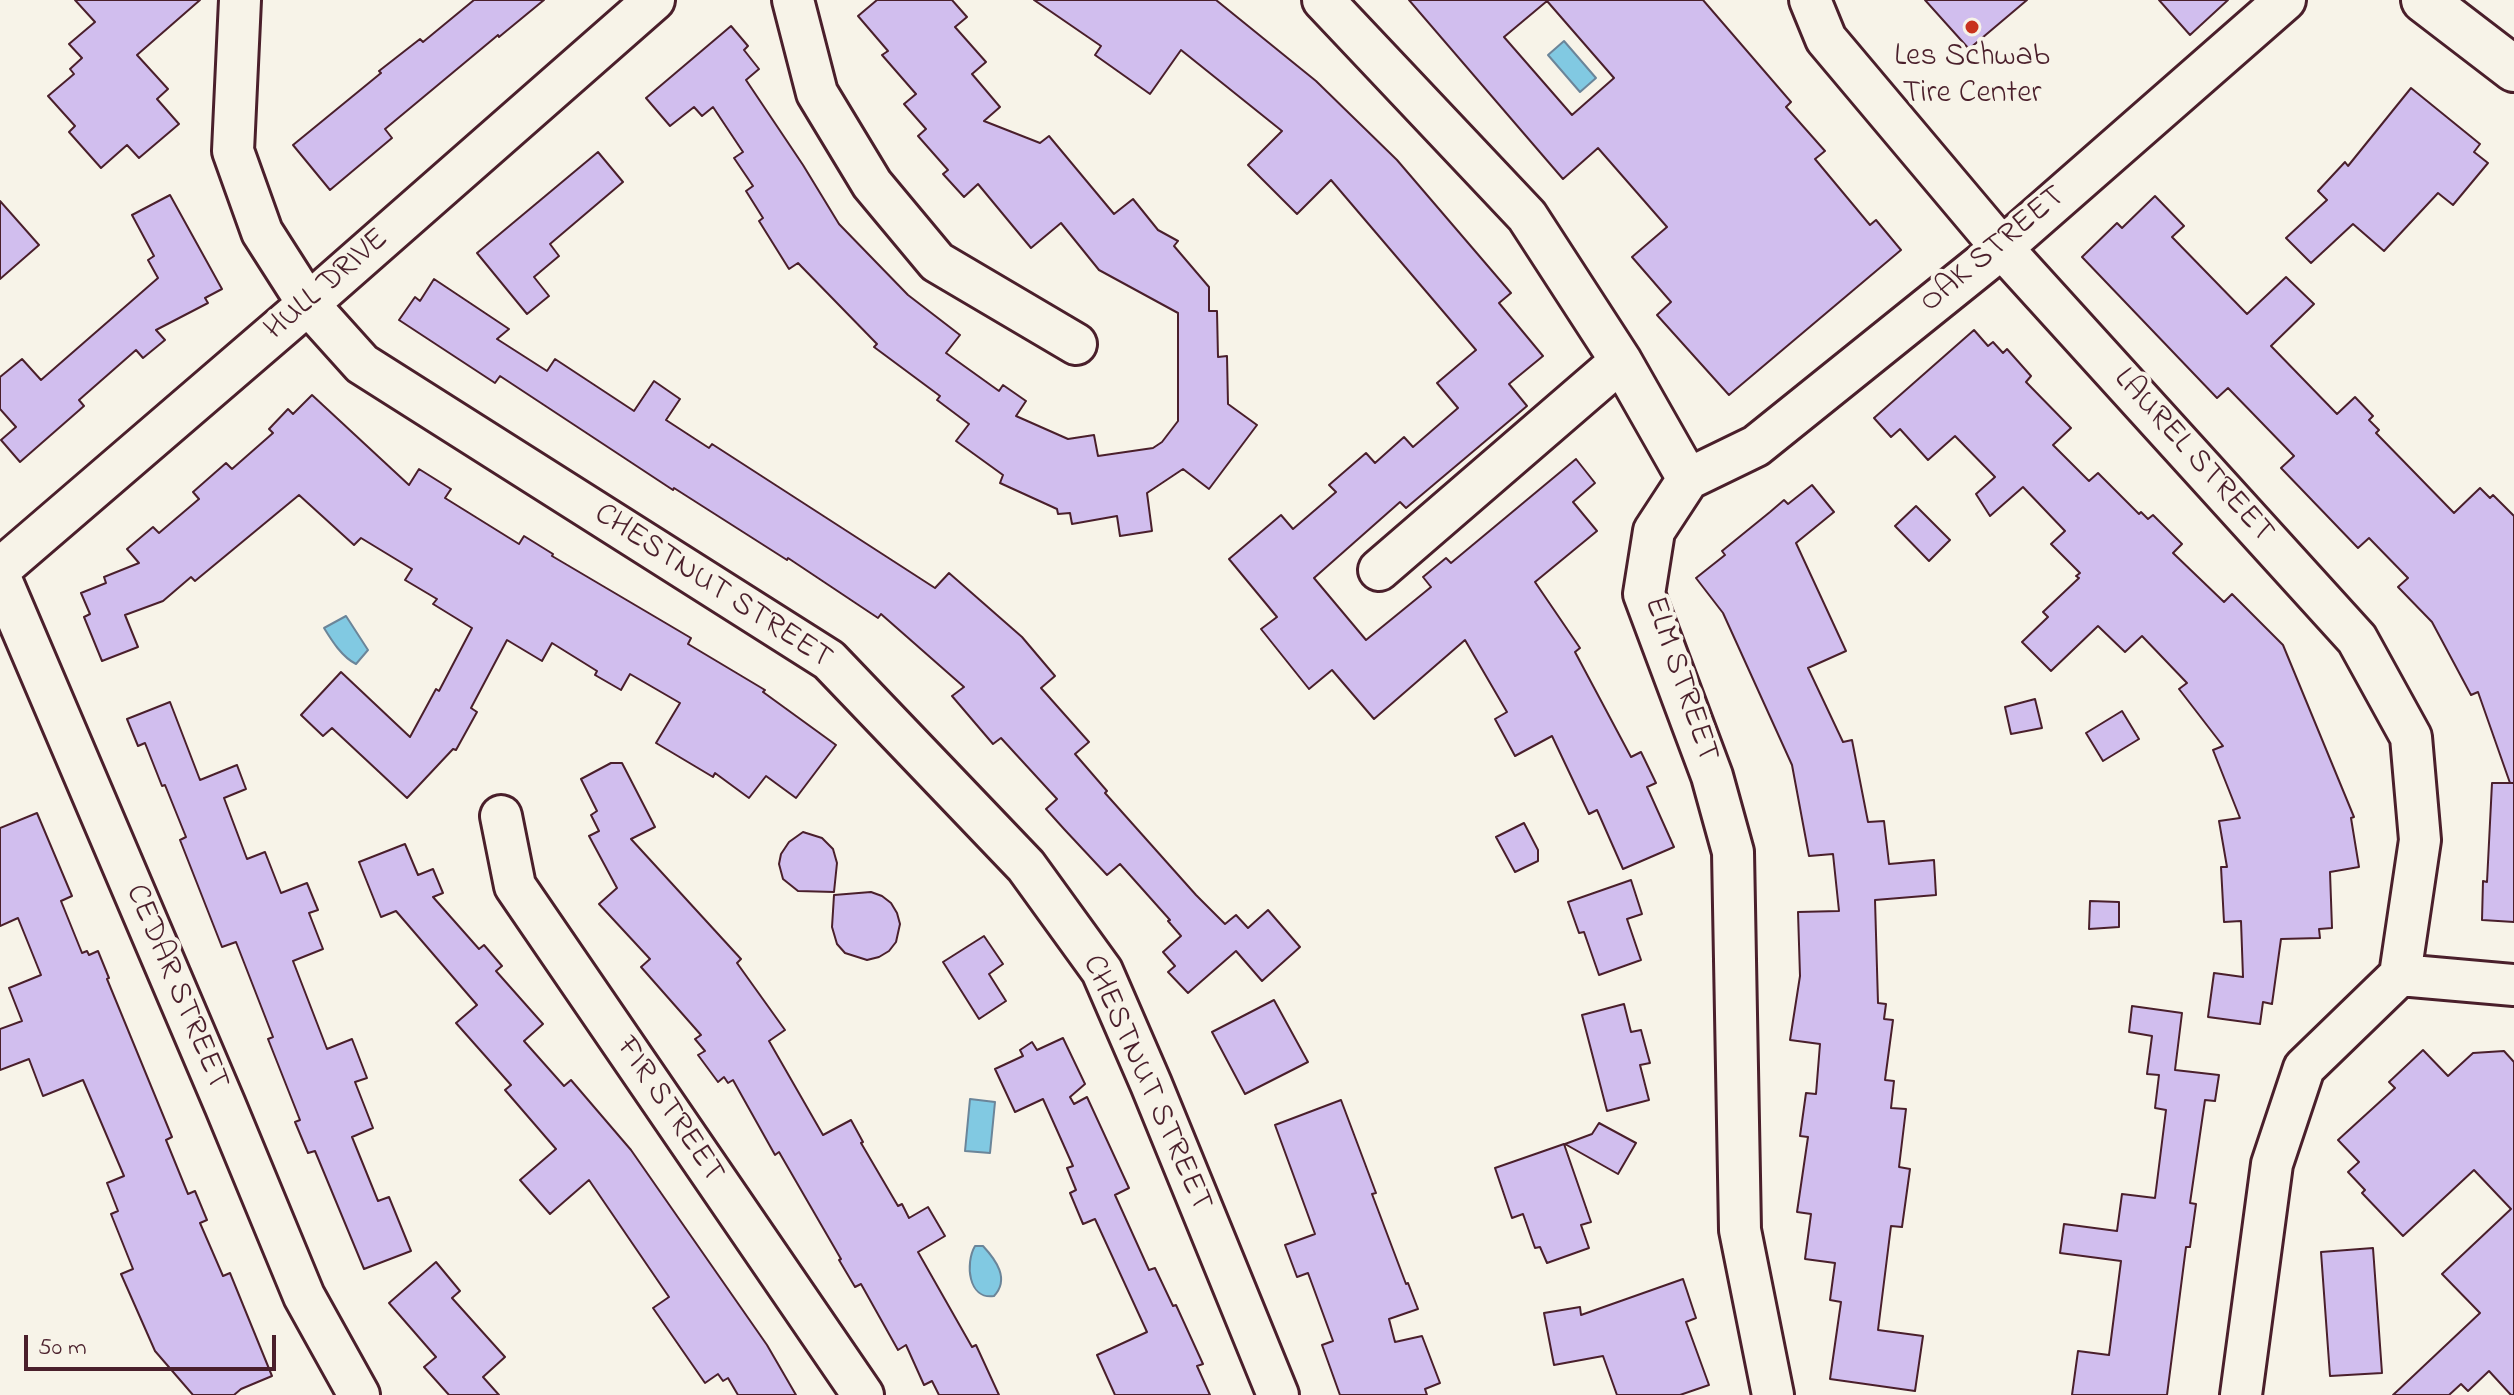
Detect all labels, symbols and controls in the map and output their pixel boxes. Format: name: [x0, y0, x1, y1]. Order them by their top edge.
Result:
marker: Les Schwab Tire Center: [1963, 18, 1981, 36]
place label: Les Schwab Tire Center: [1894, 40, 2050, 115]
street label: OAK STREET: [1913, 179, 2075, 323]
street label: HULL DRIVE: [258, 222, 398, 350]
street label: LAUREL STREET: [2103, 362, 2281, 552]
street label: CHESTNUT STREET: [586, 497, 838, 679]
street label: ELM STREET: [1633, 592, 1725, 768]
street label: CEDAR STREET: [114, 879, 236, 1097]
street label: CHESTNUT STREET: [1071, 950, 1219, 1218]
street label: FIR STREET: [605, 1031, 731, 1191]
scale bar: [28, 1319, 280, 1369]
text: 50 m: [38, 1331, 87, 1366]

